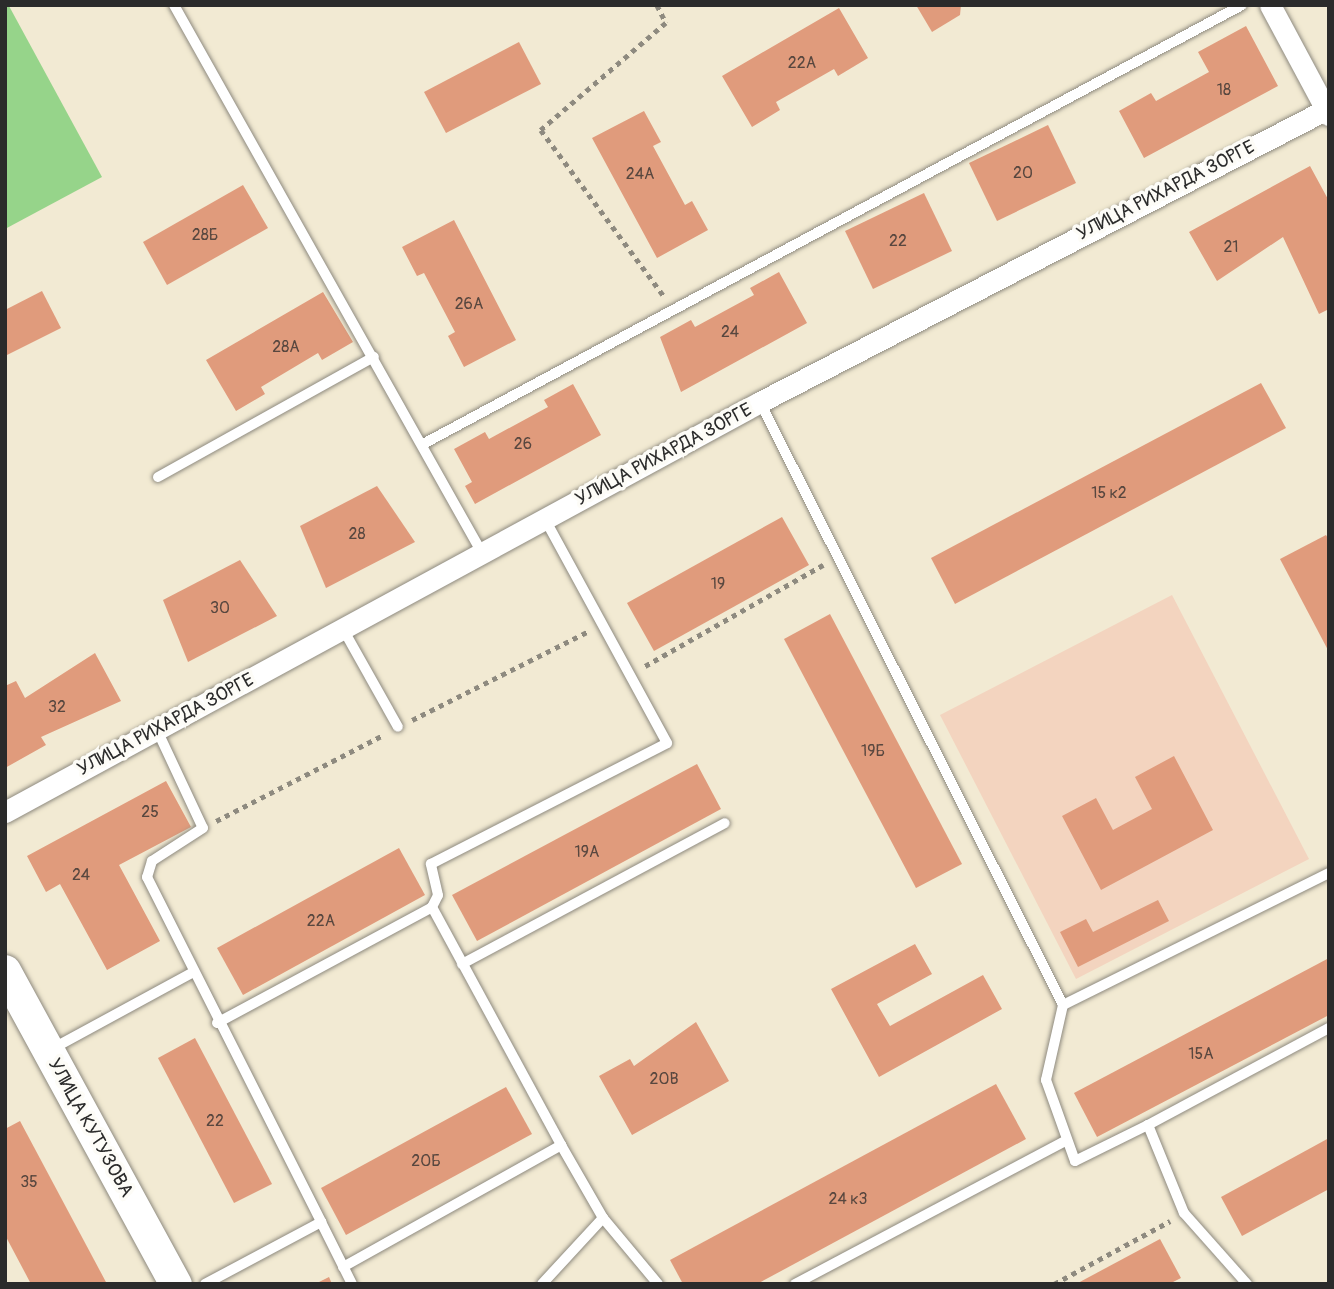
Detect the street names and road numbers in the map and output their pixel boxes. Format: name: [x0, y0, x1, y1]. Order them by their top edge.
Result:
street label: УЛИЦА РИХАРДА ЗОРГЕ: [1073, 136, 1259, 246]
street label: УЛИЦА РИХАРДА ЗОРГЕ: [572, 399, 756, 511]
street label: УЛИЦА РИХАРДА ЗОРГЕ: [74, 669, 258, 781]
street label: УЛИЦА КУТУЗОВА: [42, 1055, 138, 1201]

